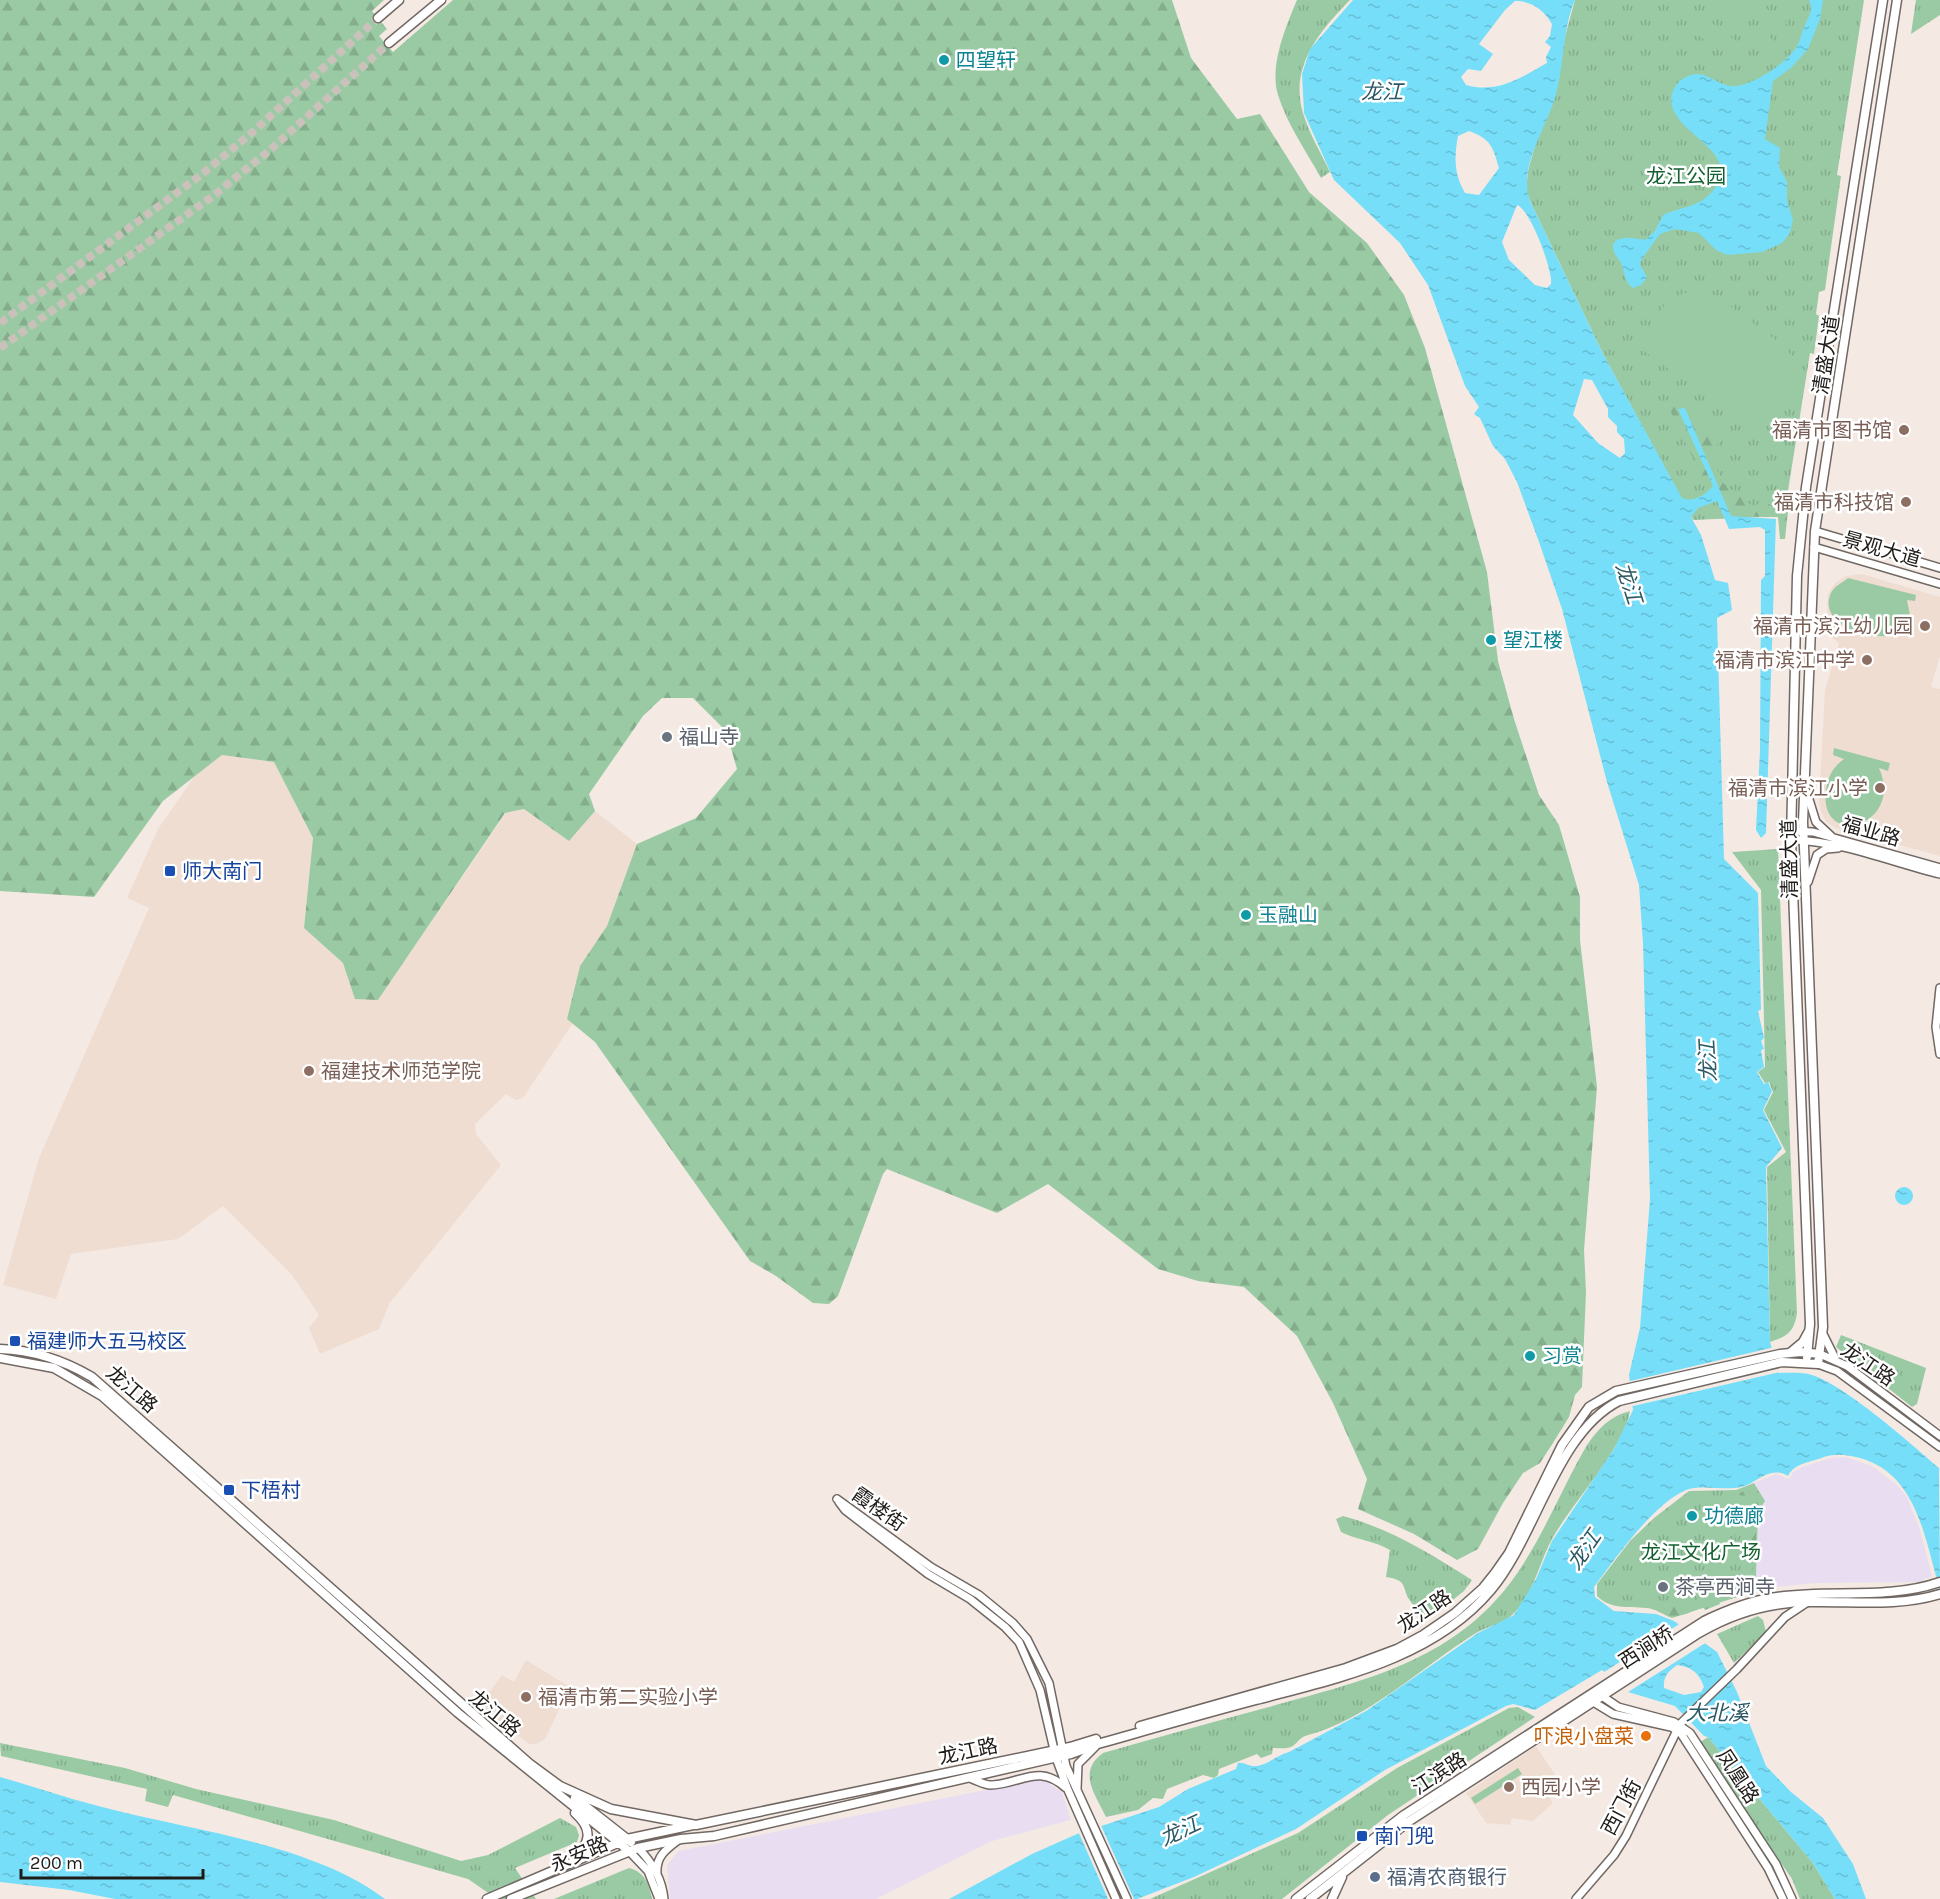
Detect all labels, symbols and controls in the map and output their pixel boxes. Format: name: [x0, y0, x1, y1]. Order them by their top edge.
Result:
place label: 四望轩: [956, 49, 1016, 72]
marker: 四望轩: [937, 53, 951, 67]
water label: 龙江: [1361, 80, 1405, 104]
park label: 龙江公园: [1646, 165, 1726, 188]
street label: 清盛大道: [1809, 314, 1844, 396]
place label: 福清市图书馆: [1772, 419, 1892, 442]
marker: 福清市图书馆: [1897, 423, 1911, 437]
place label: 福清市科技馆: [1774, 491, 1894, 514]
marker: 福清市科技馆: [1899, 495, 1913, 509]
street label: 景观大道: [1840, 527, 1923, 572]
water label: 龙江: [1611, 559, 1648, 609]
place label: 福清市滨江幼儿园: [1753, 615, 1913, 638]
marker: 福清市滨江幼儿园: [1918, 619, 1932, 633]
place label: 望江楼: [1503, 629, 1563, 652]
marker: 望江楼: [1484, 633, 1498, 647]
place label: 福清市滨江中学: [1715, 649, 1855, 672]
marker: 福清市滨江中学: [1860, 653, 1874, 667]
place label: 福山寺: [679, 726, 739, 749]
marker: 福山寺: [660, 730, 674, 744]
place label: 福清市滨江小学: [1728, 777, 1868, 800]
marker: 福清市滨江小学: [1873, 781, 1887, 795]
street label: 福业路: [1839, 812, 1903, 851]
street label: 清盛大道: [1777, 819, 1802, 899]
place label: 师大南门: [182, 860, 262, 883]
marker: 师大南门: [163, 864, 177, 878]
place label: 玉融山: [1258, 904, 1318, 927]
marker: 玉融山: [1239, 908, 1253, 922]
water label: 龙江: [1695, 1037, 1721, 1083]
place label: 福建技术师范学院: [321, 1060, 481, 1083]
marker: 福建技术师范学院: [302, 1064, 316, 1078]
place label: 福建师大五马校区: [27, 1330, 187, 1353]
marker: 福建师大五马校区: [8, 1334, 22, 1348]
street label: 龙江路: [1836, 1338, 1899, 1391]
place label: 习赏: [1542, 1345, 1582, 1368]
marker: 习赏: [1523, 1349, 1537, 1363]
street label: 龙江路: [101, 1361, 162, 1418]
place label: 下梧村: [241, 1479, 301, 1502]
marker: 下梧村: [222, 1483, 236, 1497]
street label: 霞楼街: [848, 1483, 910, 1536]
place label: 功德廊: [1704, 1505, 1764, 1528]
marker: 功德廊: [1685, 1509, 1699, 1523]
water label: 龙江: [1562, 1524, 1607, 1574]
park label: 龙江文化广场: [1641, 1541, 1761, 1564]
place label: 茶亭西涧寺: [1675, 1576, 1775, 1599]
marker: 茶亭西涧寺: [1656, 1580, 1670, 1594]
street label: 龙江路: [1393, 1585, 1456, 1638]
street label: 西涧桥: [1615, 1621, 1678, 1673]
street label: 龙江路: [464, 1685, 525, 1741]
place label: 福清市第二实验小学: [538, 1686, 718, 1709]
marker: 福清市第二实验小学: [519, 1690, 533, 1704]
water label: 大北溪: [1686, 1701, 1750, 1725]
place label: 吓浪小盘菜: [1534, 1725, 1634, 1748]
marker: 吓浪小盘菜: [1639, 1729, 1653, 1743]
street label: 龙江路: [936, 1734, 1000, 1769]
street label: 凤凰路: [1712, 1745, 1764, 1808]
street label: 江滨路: [1408, 1747, 1471, 1799]
street label: 西门街: [1597, 1775, 1646, 1839]
place label: 西园小学: [1521, 1776, 1601, 1799]
marker: 西园小学: [1502, 1780, 1516, 1794]
water label: 龙江: [1156, 1810, 1206, 1851]
place label: 南门兜: [1374, 1825, 1434, 1848]
marker: 南门兜: [1355, 1829, 1369, 1843]
street label: 永安路: [547, 1832, 611, 1877]
scale bar: [21, 1842, 202, 1880]
text: 200 m: [30, 1852, 83, 1874]
place label: 福清农商银行: [1387, 1866, 1507, 1889]
marker: 福清农商银行: [1368, 1870, 1382, 1884]

